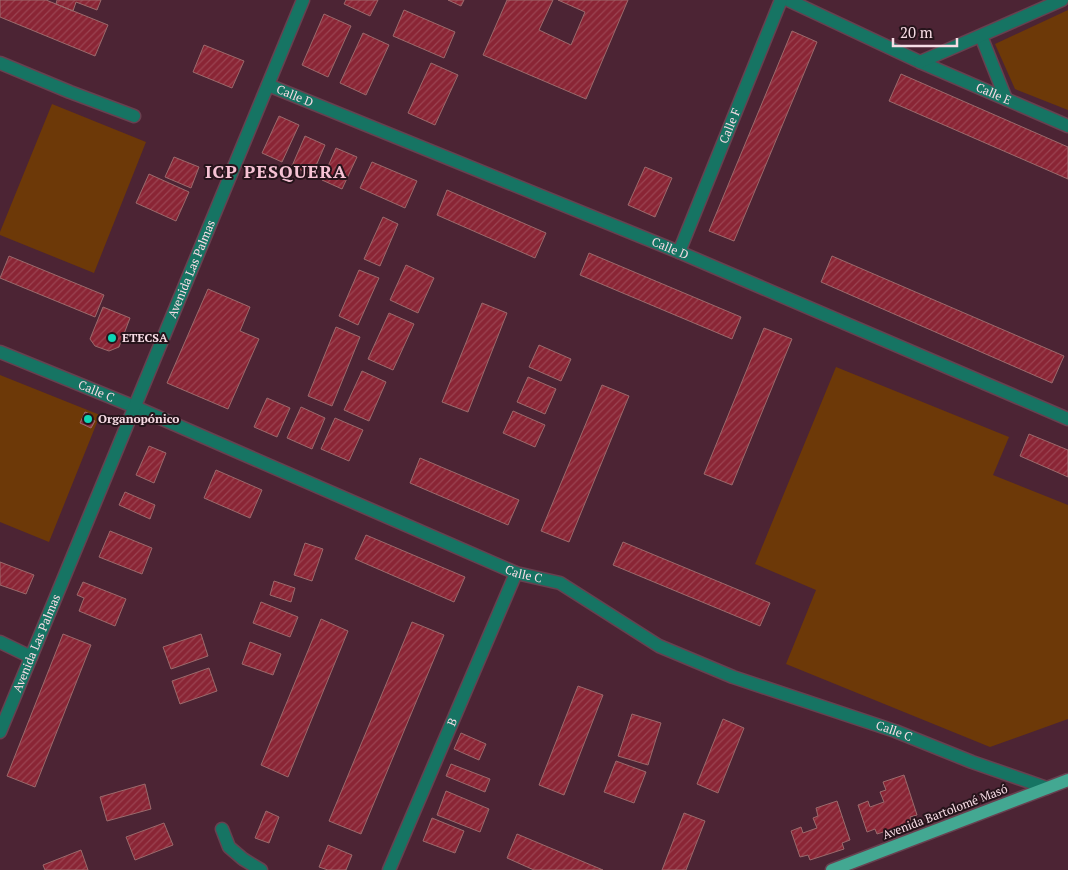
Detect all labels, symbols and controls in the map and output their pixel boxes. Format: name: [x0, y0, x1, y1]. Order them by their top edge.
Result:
scale bar: [893, 15, 957, 47]
text: 20 m: [900, 22, 933, 42]
street label: Calle E: [974, 79, 1014, 108]
street label: Calle D: [274, 81, 316, 110]
street label: Calle F: [716, 106, 743, 146]
district label: ICP PESQUERA: [205, 159, 347, 183]
street label: Avenida Las Palmas: [164, 218, 218, 320]
street label: Calle D: [650, 234, 691, 262]
place label: ETECSA: [122, 330, 168, 345]
marker: ETECSA: [106, 332, 118, 344]
street label: Calle C: [76, 377, 117, 405]
place label: Organopónico: [98, 411, 179, 426]
marker: Organopónico: [82, 413, 94, 425]
street label: Calle C: [503, 561, 544, 586]
street label: Avenida Las Palmas: [9, 592, 63, 694]
street label: B: [443, 715, 460, 728]
street label: Calle C: [874, 717, 915, 744]
street label: Avenida Bartolomé Masó: [880, 781, 1010, 842]

